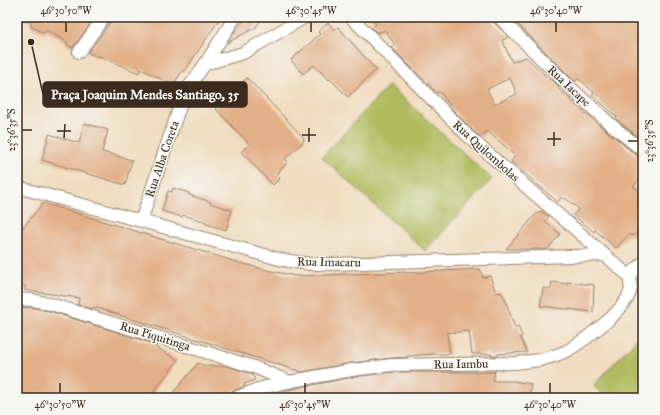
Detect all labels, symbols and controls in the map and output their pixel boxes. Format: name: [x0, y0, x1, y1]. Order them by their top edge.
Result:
text: 46°30'50"W: [40, 5, 92, 17]
text: 46°30'45"W: [286, 5, 337, 17]
text: 46°30'40"W: [530, 5, 583, 17]
street label: Rua Iacape: [545, 63, 593, 109]
callout: Praça Joaquim Mendes Santiago, 35: [43, 82, 247, 107]
text: Praça Joaquim Mendes Santiago, 35: [51, 87, 240, 103]
text: 23°36'35"S: [6, 108, 18, 152]
street label: Rua Alba Coreta: [142, 118, 182, 199]
street label: Rua Quilombolas: [450, 118, 522, 184]
text: 23°36'35"S: [644, 119, 656, 163]
street label: Rua Imacaru: [297, 254, 362, 270]
street label: Rua Piquitinga: [118, 319, 193, 355]
street label: Rua Iambu: [434, 357, 489, 371]
text: 46°30'50"W: [34, 399, 86, 411]
text: 46°30'45"W: [280, 399, 331, 411]
text: 46°30'40"W: [524, 399, 577, 411]

